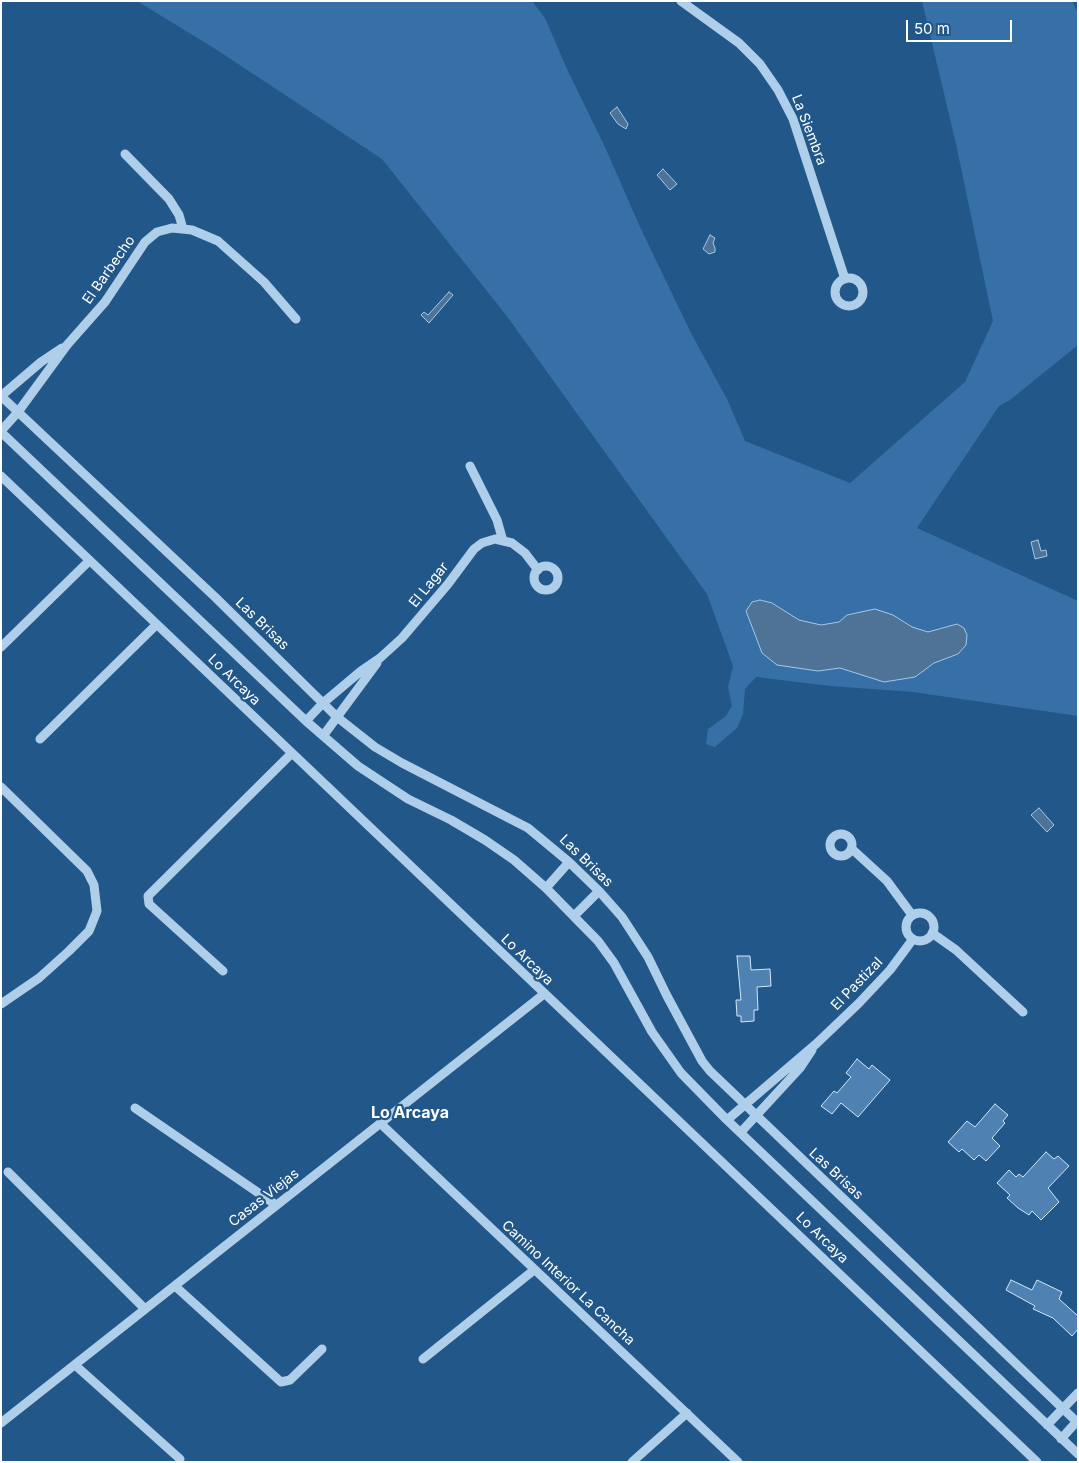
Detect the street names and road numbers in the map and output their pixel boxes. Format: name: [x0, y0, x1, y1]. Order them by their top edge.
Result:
street label: La Siembra: [788, 92, 830, 168]
street label: El Barbecho: [79, 233, 139, 307]
street label: El Lagar: [406, 559, 452, 611]
street label: Las Brisas: [232, 594, 292, 654]
street label: Lo Arcaya: [204, 651, 264, 709]
street label: Las Brisas: [556, 831, 616, 891]
street label: Lo Arcaya: [497, 931, 557, 989]
street label: El Pastizal: [828, 954, 886, 1014]
street label: Las Brisas: [805, 1145, 867, 1203]
street label: Casas Viejas: [226, 1165, 302, 1231]
street label: Lo Arcaya: [792, 1209, 852, 1267]
street label: Camino Interior La Cancha: [498, 1217, 638, 1349]

